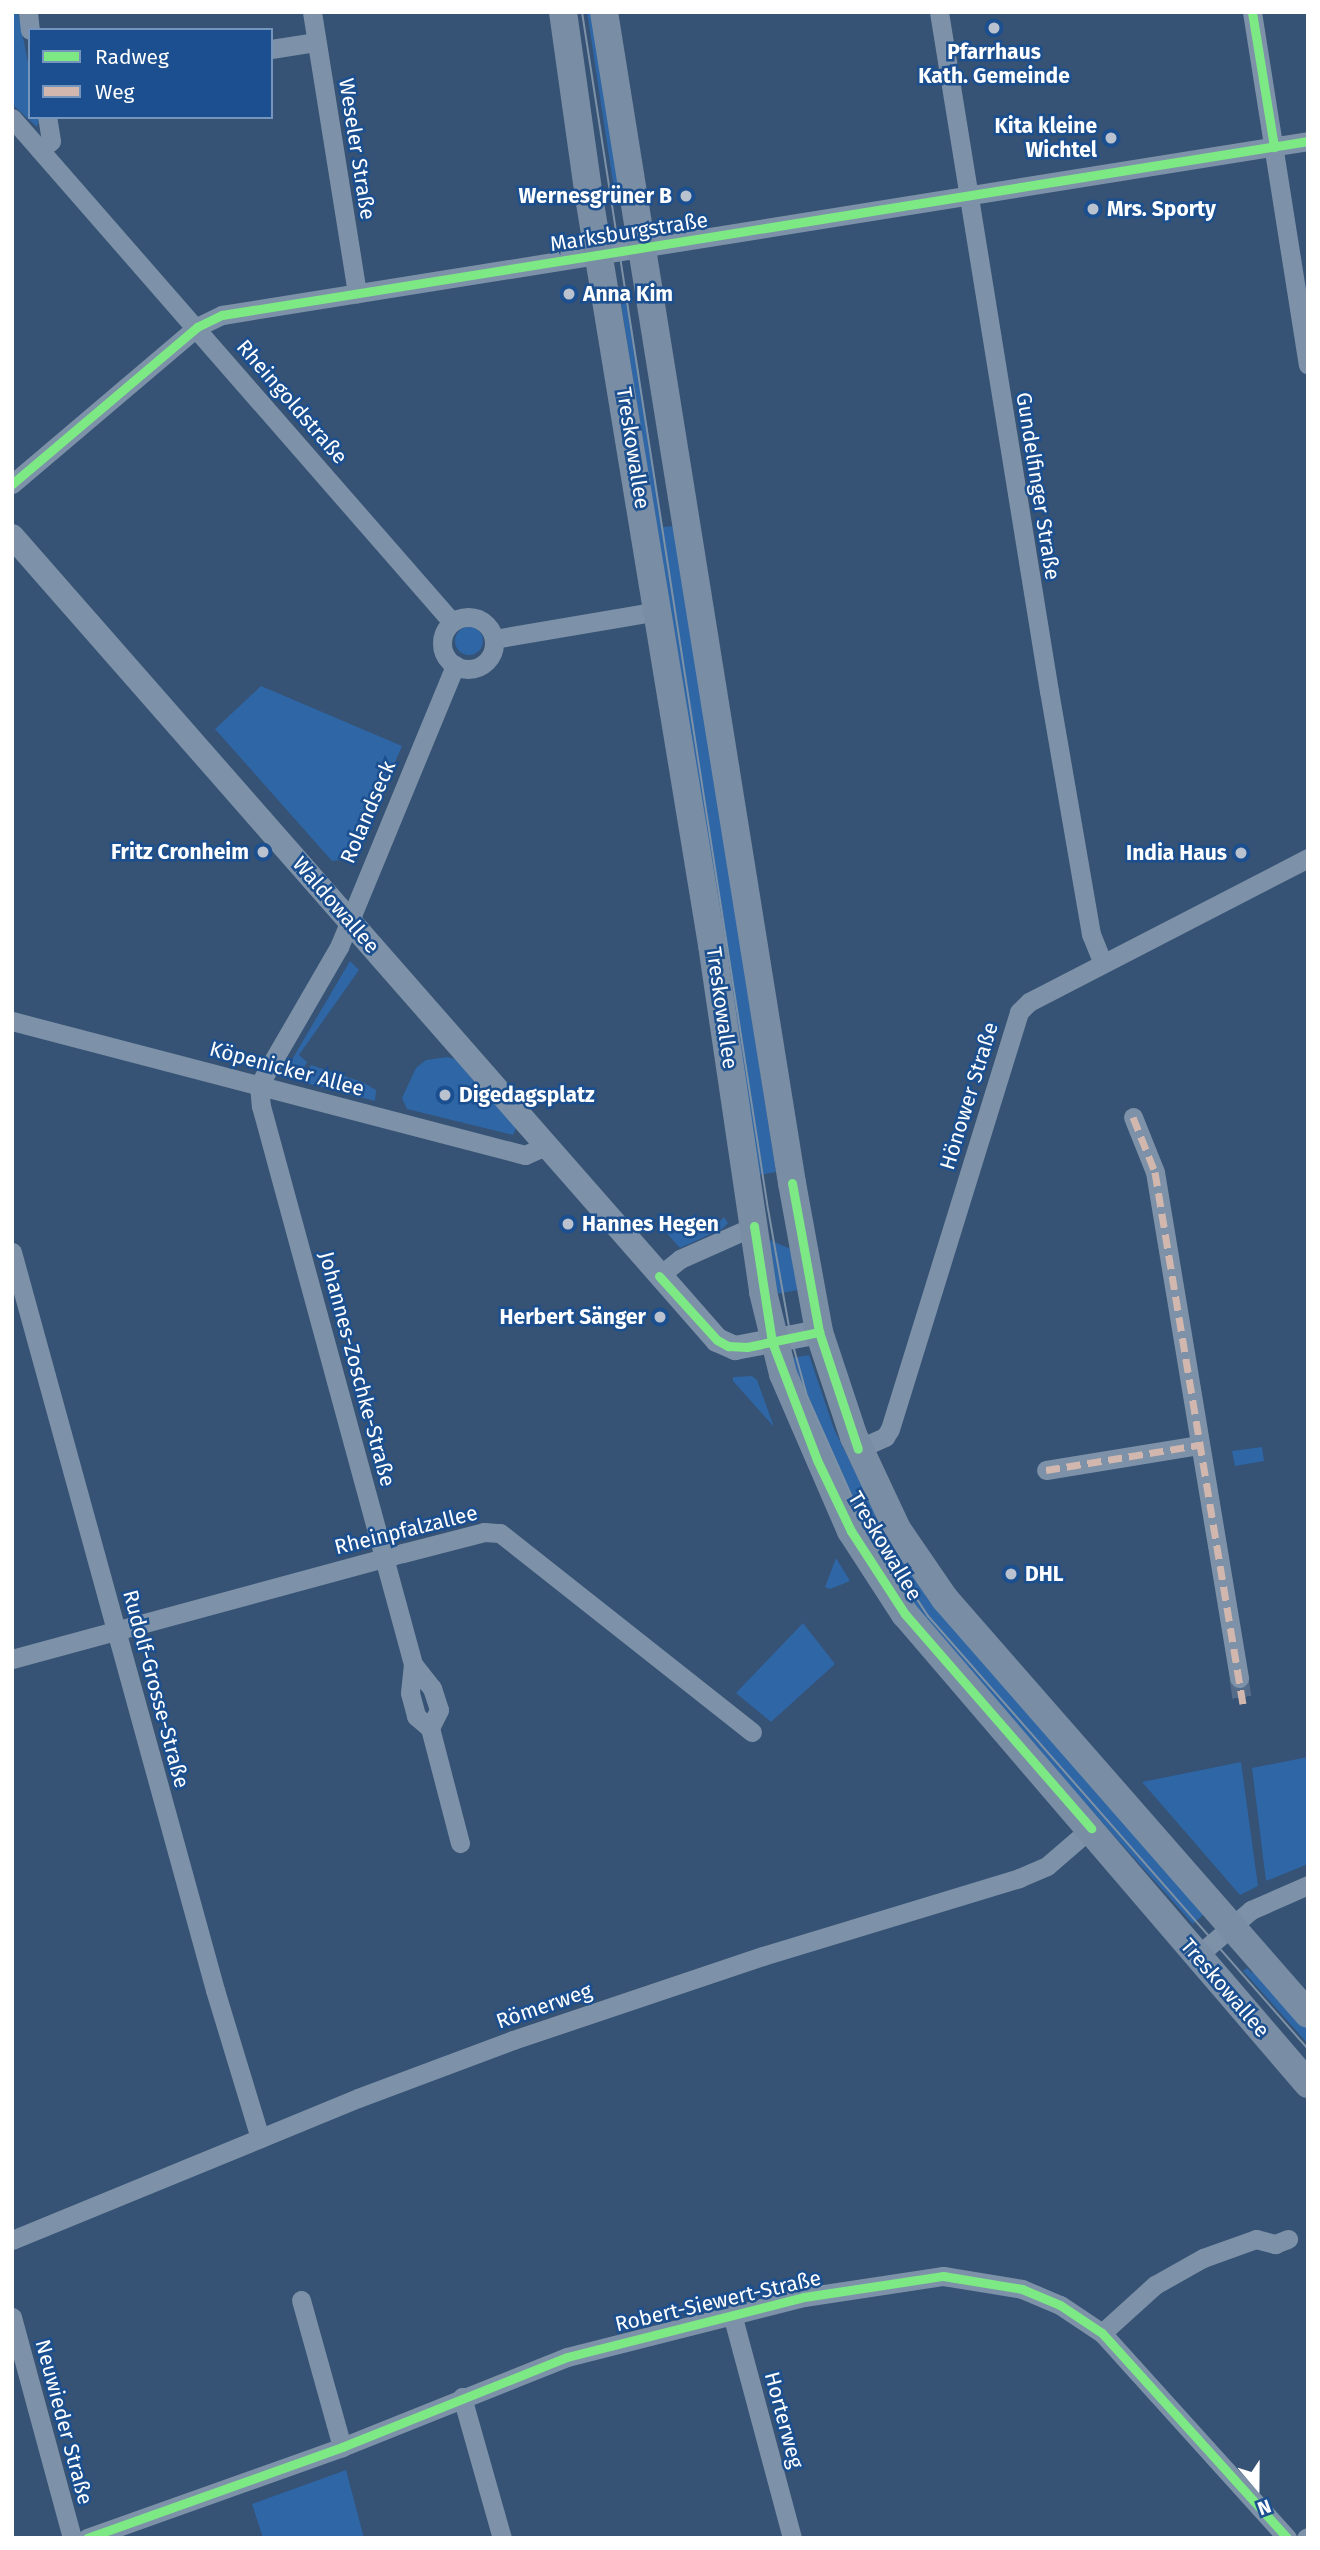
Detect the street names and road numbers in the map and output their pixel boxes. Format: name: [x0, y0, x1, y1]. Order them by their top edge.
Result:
street label: Weseler Straße: [333, 77, 381, 221]
street label: Marksburgstraße: [548, 207, 710, 257]
street label: Rheingoldstraße: [231, 335, 353, 469]
street label: Treskowallee: [611, 385, 655, 511]
street label: Gundelfinger Straße: [1011, 390, 1065, 582]
street label: Rolandseck: [335, 757, 401, 867]
street label: Waldowallee: [287, 851, 385, 959]
street label: Treskowallee: [701, 945, 743, 1071]
street label: Hönower Straße: [935, 1019, 1003, 1173]
street label: Köpenicker Allee: [207, 1036, 367, 1102]
street label: Johannes-Zoschke-Straße: [313, 1249, 401, 1489]
street label: Treskowallee: [843, 1487, 927, 1605]
street label: Rheinpfalzallee: [332, 1500, 480, 1560]
street label: Rudolf-Grosse-Straße: [117, 1587, 195, 1791]
street label: Treskowallee: [1175, 1933, 1275, 2043]
street label: Römerweg: [493, 1978, 595, 2034]
street label: Robert-Siewert-Straße: [613, 2265, 823, 2337]
street label: Neuwieder Straße: [30, 2337, 98, 2507]
street label: Horterweg: [759, 2369, 809, 2471]

